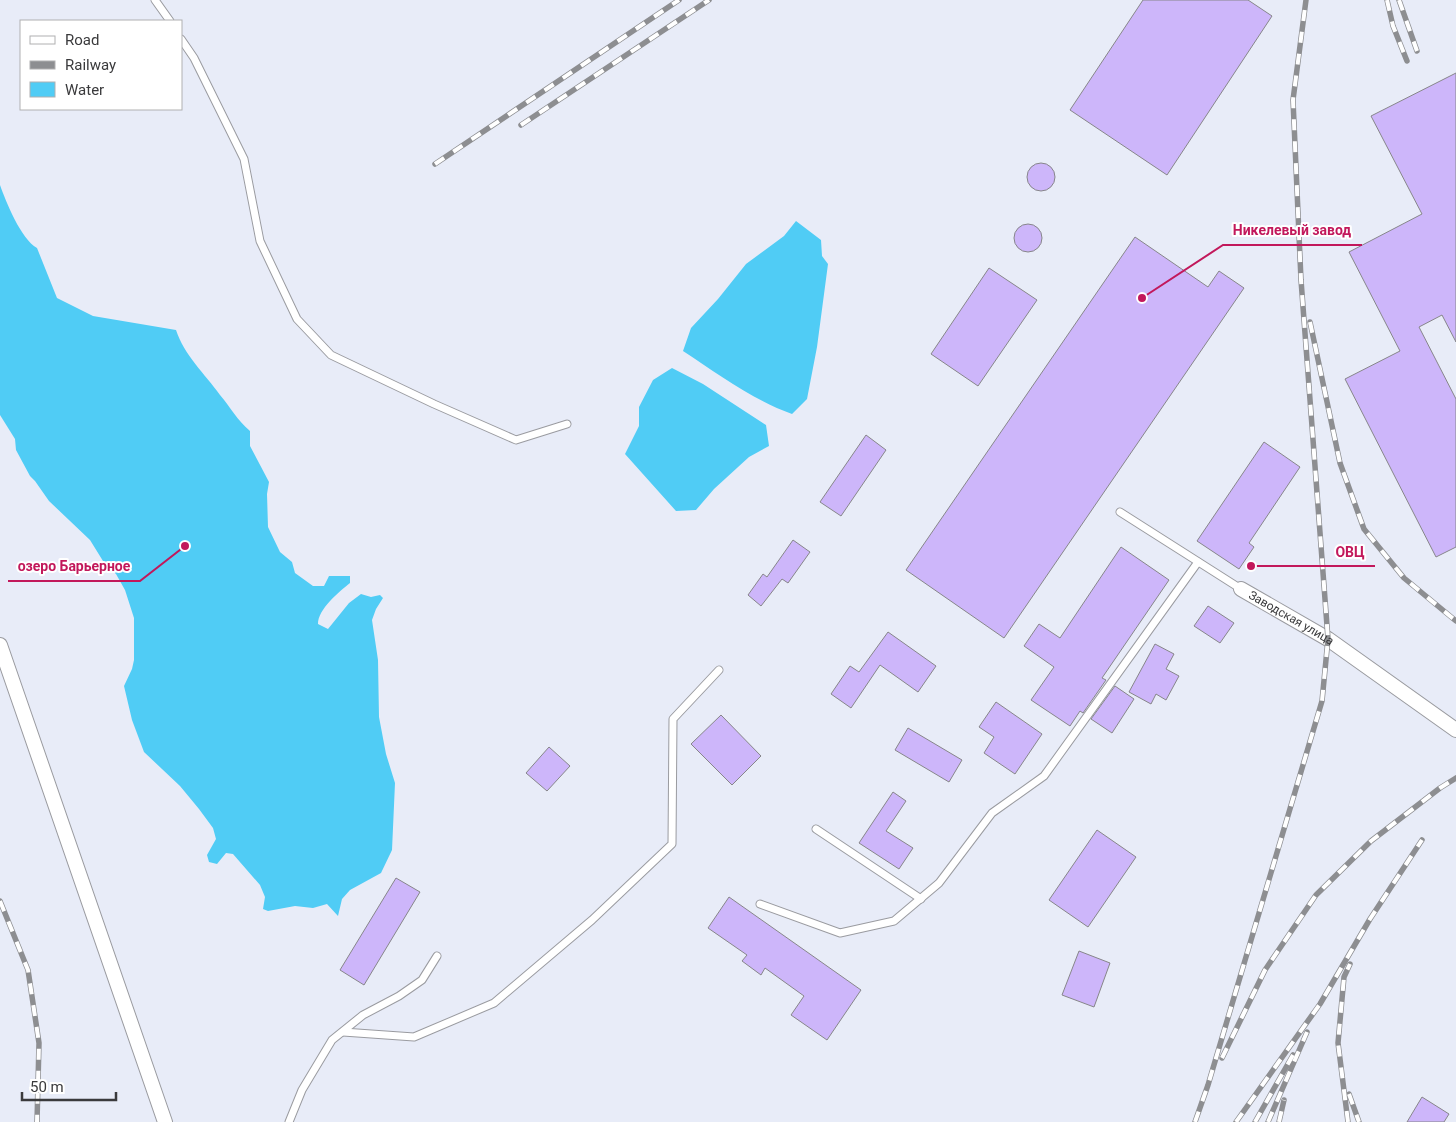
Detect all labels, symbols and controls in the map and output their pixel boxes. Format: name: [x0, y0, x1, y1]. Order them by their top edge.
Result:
legend: [20, 20, 182, 110]
text: Road: [65, 31, 99, 49]
text: Railway: [65, 56, 116, 74]
text: Water: [65, 81, 104, 99]
callout: Никелевый завод: [1223, 216, 1362, 245]
text: Никелевый завод: [1233, 222, 1351, 238]
callout: ОВЦ: [1326, 537, 1375, 566]
text: ОВЦ: [1335, 544, 1365, 560]
callout: озеро Барьерное: [8, 552, 140, 581]
text: озеро Барьерное: [18, 558, 131, 574]
street label: Заводская улица: [1246, 588, 1337, 648]
scale bar: [22, 1070, 116, 1102]
text: 50 m: [30, 1078, 64, 1096]

